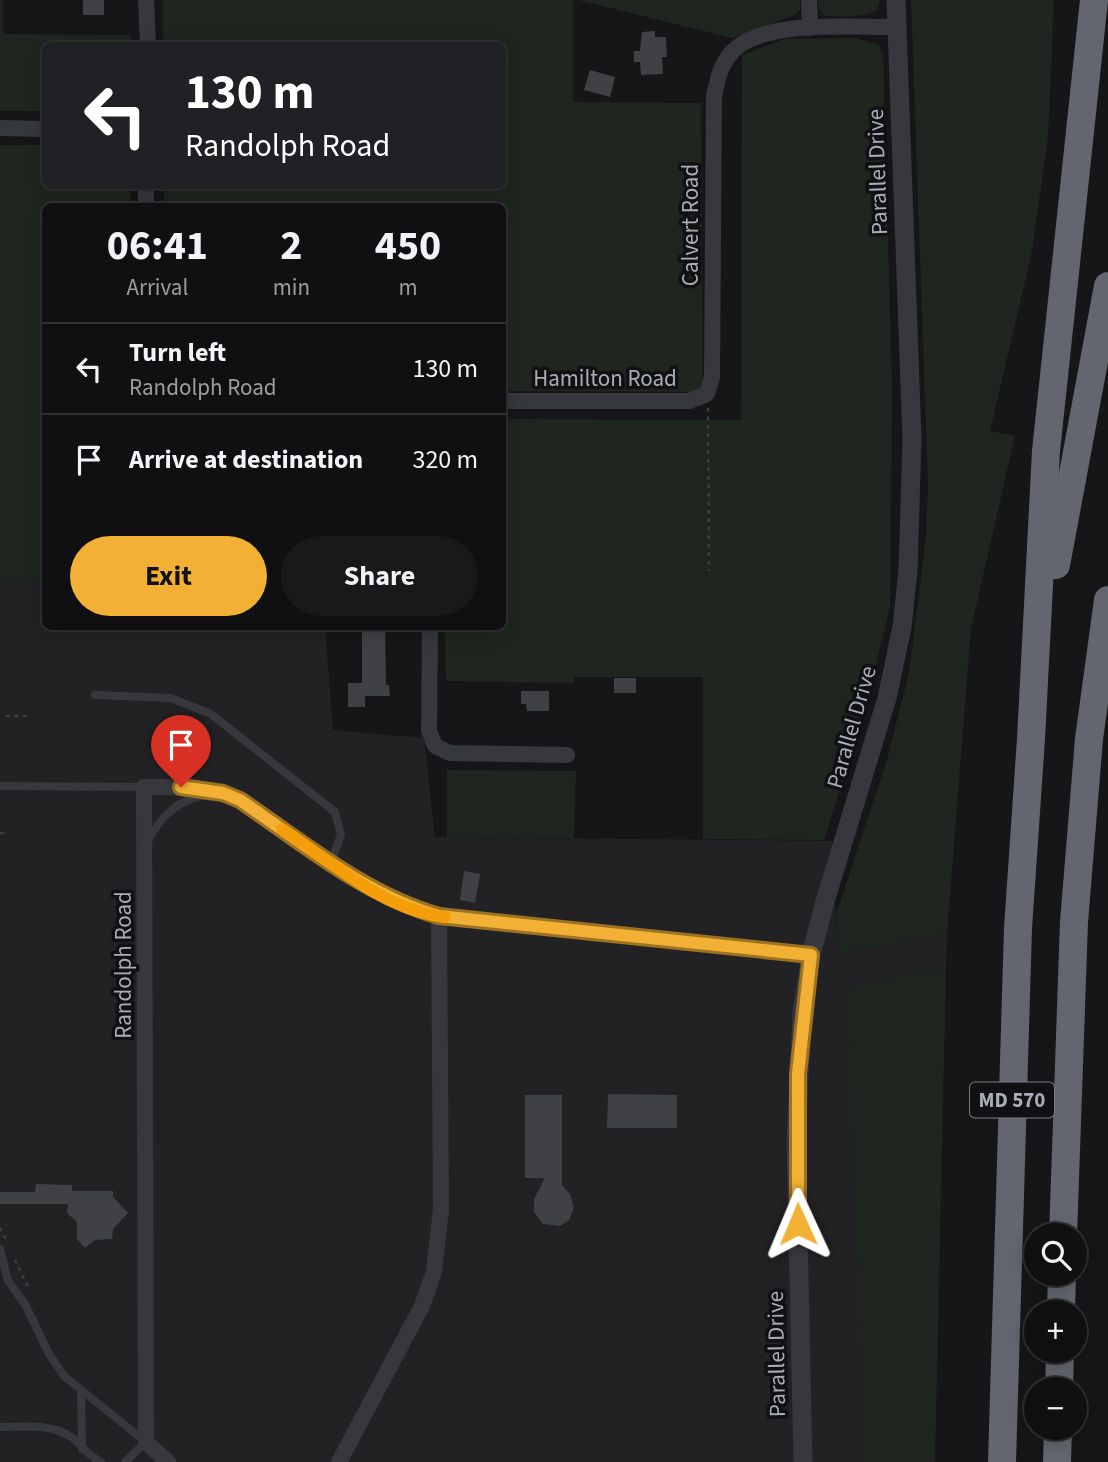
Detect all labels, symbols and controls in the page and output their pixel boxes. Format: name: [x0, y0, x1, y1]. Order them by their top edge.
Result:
text: 130 m: [185, 58, 314, 128]
icon: left: [70, 70, 161, 161]
street label: Parallel Drive: [859, 108, 896, 236]
text: Randolph Road: [185, 123, 390, 169]
street label: Calvert Road: [674, 164, 707, 286]
text: 06:41: [107, 216, 208, 276]
text: 2: [280, 216, 302, 276]
text: 450: [375, 216, 441, 276]
text: Arrival: [126, 271, 188, 304]
text: min: [273, 271, 310, 304]
text: m: [398, 271, 418, 304]
text: Turn left: [129, 334, 226, 371]
icon: left: [70, 350, 108, 388]
text: 130 m: [412, 350, 478, 387]
street label: Hamilton Road: [533, 362, 677, 395]
text: Randolph Road: [129, 371, 277, 404]
icon: arrive: [70, 441, 108, 479]
text: Arrive at destination: [129, 441, 363, 478]
text: 320 m: [412, 441, 478, 478]
button: Exit: [70, 536, 267, 616]
button: Share: [281, 536, 478, 616]
street label: Parallel Drive: [818, 662, 885, 792]
pin: [151, 715, 211, 787]
icon: arrive: [162, 726, 200, 764]
street label: Randolph Road: [107, 891, 140, 1039]
road number: MD 570: [970, 1082, 1054, 1118]
position arrow: [761, 1187, 835, 1261]
map controls: [1024, 1223, 1087, 1440]
button: search: [1024, 1223, 1087, 1286]
street label: Parallel Drive: [759, 1291, 794, 1417]
button: +: [1024, 1300, 1087, 1363]
button: −: [1024, 1377, 1087, 1440]

